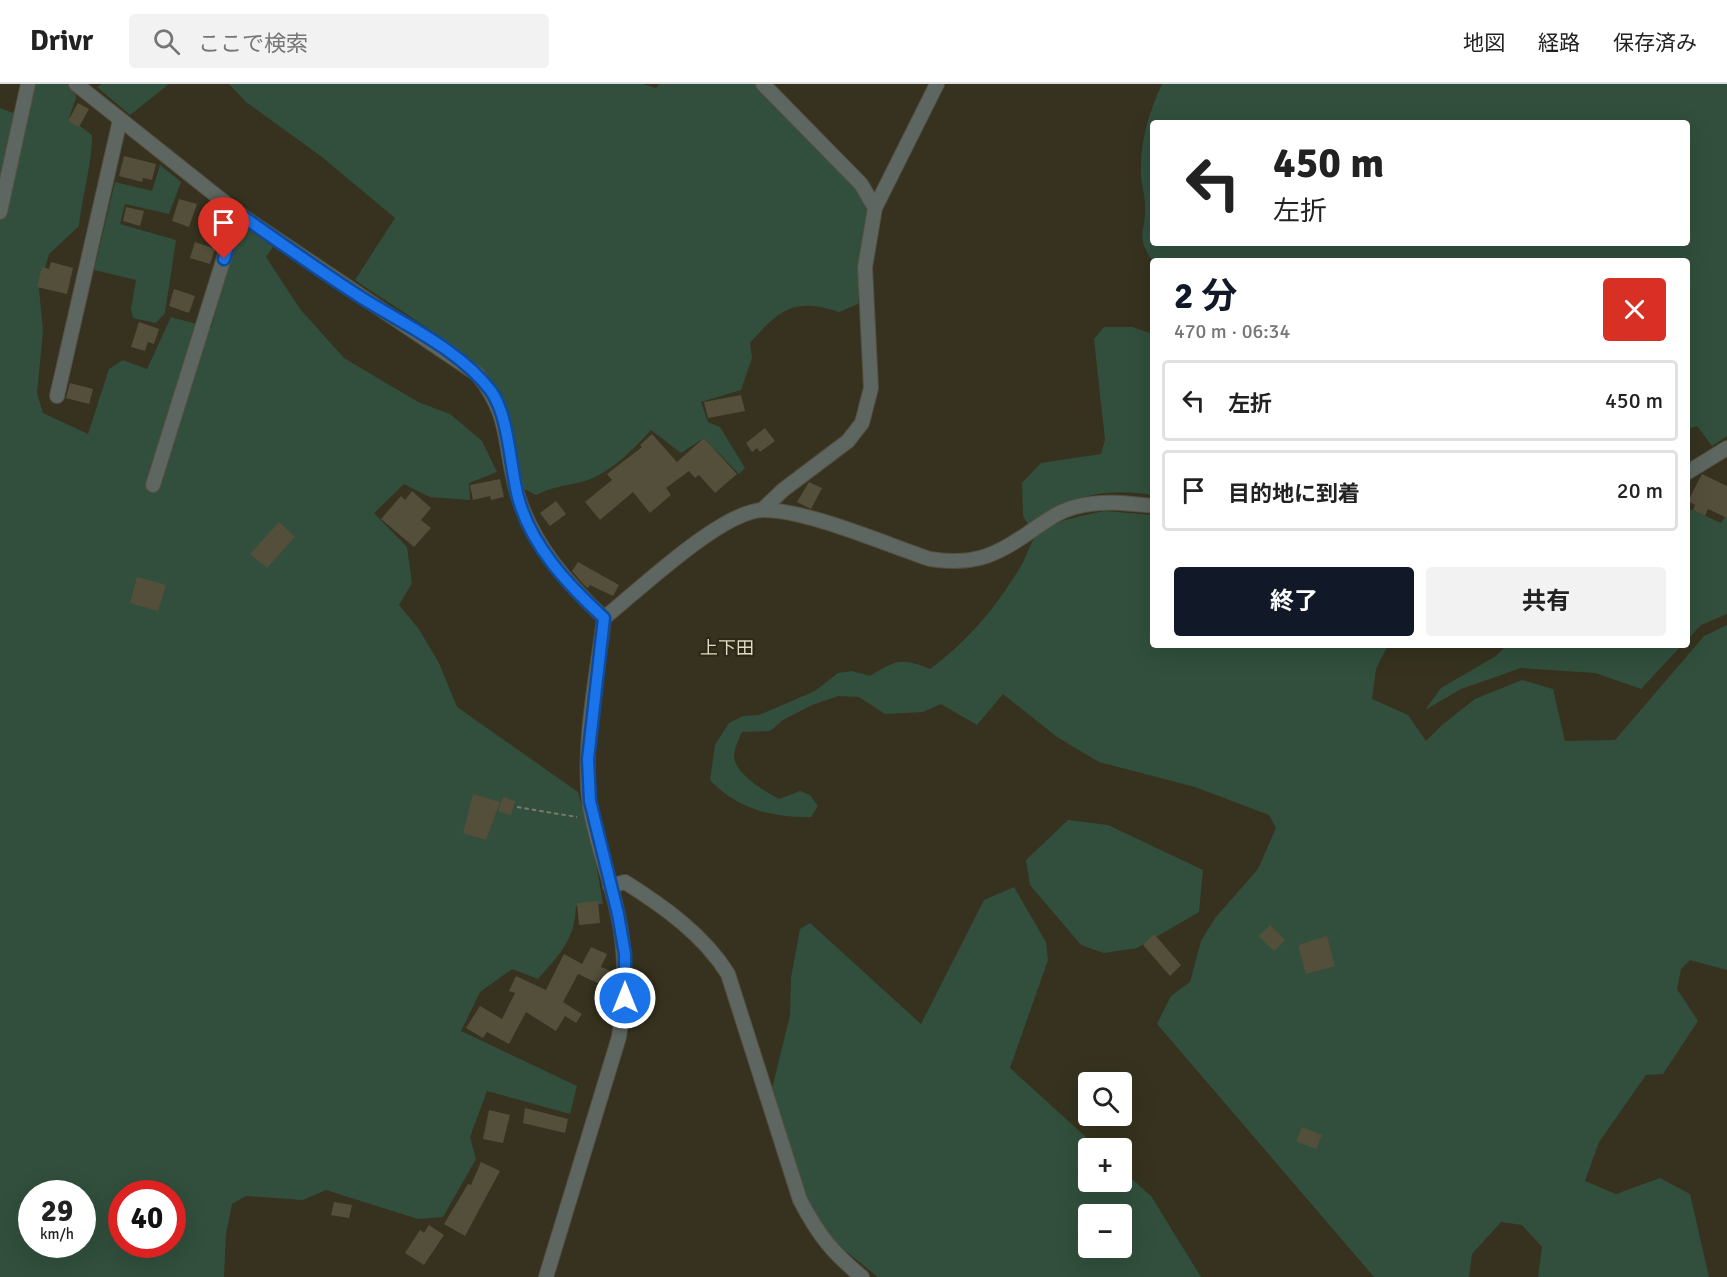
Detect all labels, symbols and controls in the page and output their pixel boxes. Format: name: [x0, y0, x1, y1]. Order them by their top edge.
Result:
search box: [129, 14, 549, 68]
text: Drivr: [30, 24, 93, 58]
icon: search: [150, 25, 183, 58]
text: ここで検索: [198, 30, 308, 57]
text: 地図: [1463, 30, 1505, 56]
text: 経路: [1538, 30, 1580, 56]
text: 保存済み: [1613, 30, 1697, 56]
text: 450 m: [1273, 138, 1384, 189]
icon: left: [1174, 144, 1252, 222]
text: 左折: [1273, 195, 1327, 228]
pin: [198, 197, 249, 259]
icon: arrive: [207, 206, 240, 239]
text: 2 分: [1174, 274, 1237, 319]
button: close: [1603, 278, 1666, 341]
text: 470 m · 06:34: [1174, 319, 1290, 344]
icon: left: [1177, 384, 1210, 417]
text: 450 m: [1605, 387, 1663, 414]
text: 左折: [1228, 390, 1272, 417]
icon: arrive: [1177, 474, 1210, 507]
text: 20 m: [1617, 477, 1663, 504]
text: 目的地に到着: [1228, 480, 1360, 507]
button: 終了: [1174, 567, 1414, 636]
button: 共有: [1426, 567, 1666, 636]
district label: 上下田: [700, 637, 754, 659]
position arrow: [593, 966, 657, 1030]
map controls: [1078, 1072, 1132, 1258]
button: search: [1078, 1072, 1132, 1126]
button: +: [1078, 1138, 1132, 1192]
speed limit sign: 40: [108, 1180, 186, 1258]
text: 29: [41, 1193, 73, 1230]
button: −: [1078, 1204, 1132, 1258]
text: km/h: [40, 1225, 74, 1243]

